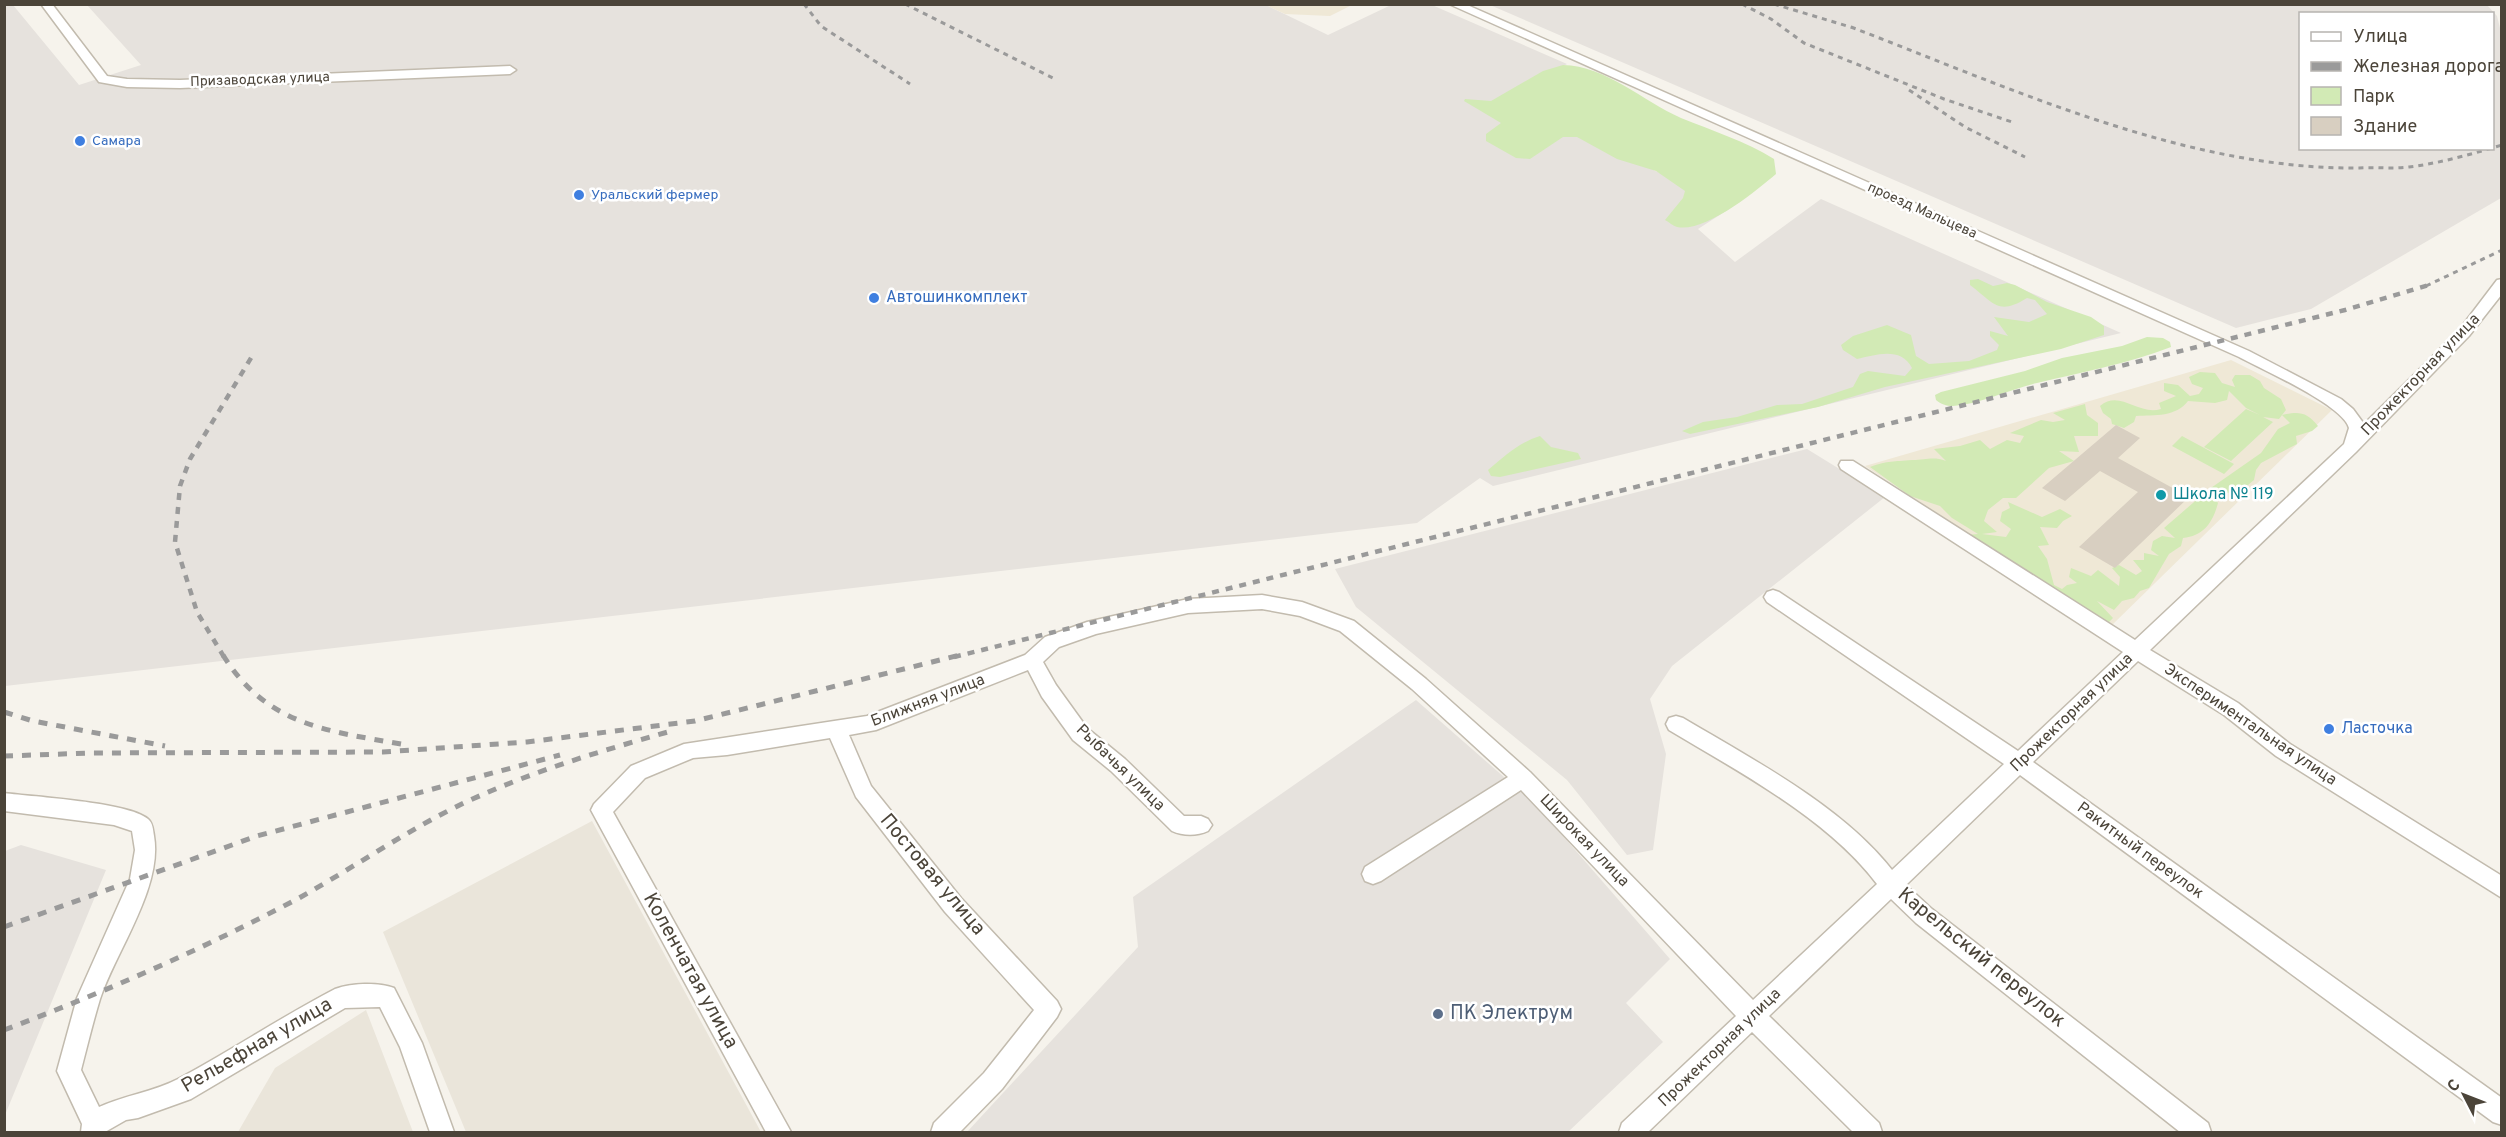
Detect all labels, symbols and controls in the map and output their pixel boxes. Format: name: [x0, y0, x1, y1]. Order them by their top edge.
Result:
legend: [2299, 12, 2494, 150]
text: Улица: [2353, 26, 2407, 49]
text: Железная дорога: [2353, 56, 2504, 79]
street label: Призаводская улица: [190, 69, 330, 91]
text: Парк: [2353, 86, 2395, 109]
text: Здание: [2353, 116, 2417, 139]
place label: Самара: [92, 133, 141, 150]
marker: Самара: [73, 134, 87, 148]
street label: проезд Мальцева: [1865, 179, 1979, 243]
place label: Уральский фермер: [591, 187, 718, 204]
marker: Уральский фермер: [572, 188, 586, 202]
place label: Автошинкомплект: [886, 288, 1027, 308]
marker: Автошинкомплект: [867, 291, 881, 305]
street label: Прожекторная улица: [2357, 310, 2485, 440]
place label: Школа № 119: [2173, 485, 2274, 505]
marker: Школа № 119: [2154, 488, 2168, 502]
street label: Прожекторная улица: [2007, 649, 2137, 777]
street label: Экспериментальная улица: [2160, 660, 2340, 790]
street label: Ближняя улица: [868, 670, 988, 732]
place label: Ласточка: [2341, 719, 2413, 739]
street label: Рыбачья улица: [1071, 720, 1169, 816]
marker: Ласточка: [2322, 722, 2336, 736]
street label: Широкая улица: [1535, 791, 1633, 891]
street label: Ракитный переулок: [2073, 798, 2207, 904]
street label: Постовая улица: [873, 809, 991, 941]
street label: Карельский переулок: [1892, 882, 2070, 1034]
street label: Коленчатая улица: [636, 888, 744, 1054]
street label: Прожекторная улица: [1655, 984, 1785, 1112]
street label: Рельефная улица: [177, 992, 337, 1100]
place label: ПК Электрум: [1450, 1001, 1573, 1027]
marker: ПК Электрум: [1431, 1007, 1445, 1021]
north arrow: [2434, 1065, 2494, 1125]
text: С: [2443, 1076, 2465, 1097]

